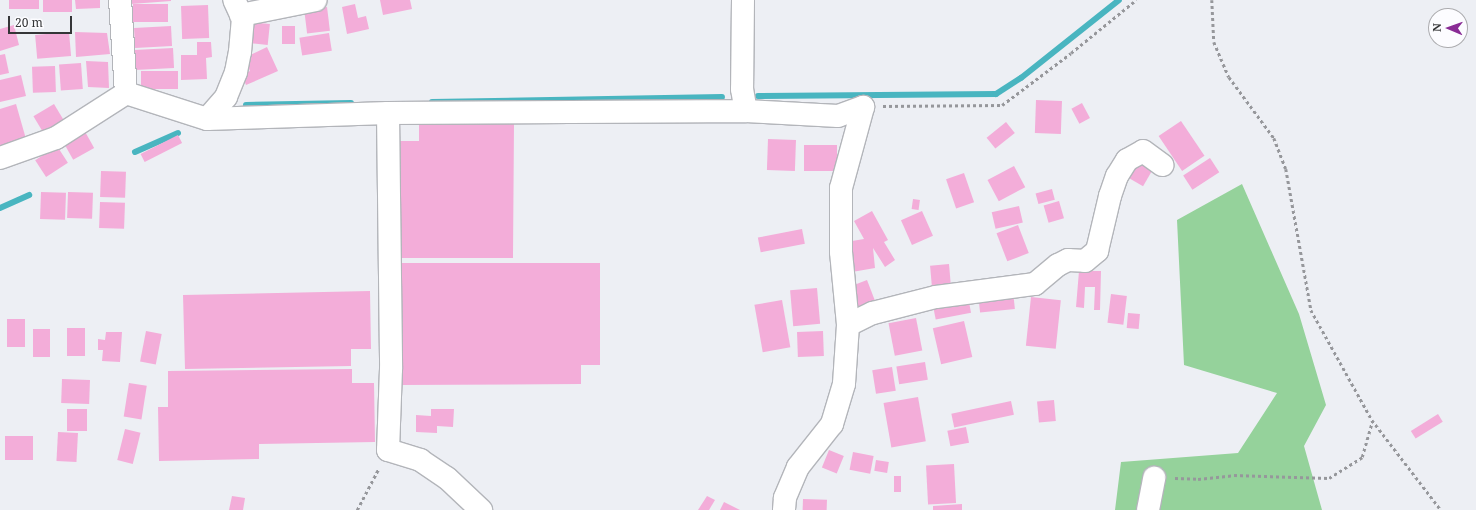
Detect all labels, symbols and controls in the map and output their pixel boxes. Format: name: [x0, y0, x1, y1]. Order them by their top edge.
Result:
scale bar: [10, 8, 74, 34]
north arrow: [1428, 8, 1468, 48]
text: 20 m: [15, 14, 43, 31]
text: N: [1429, 23, 1444, 32]

